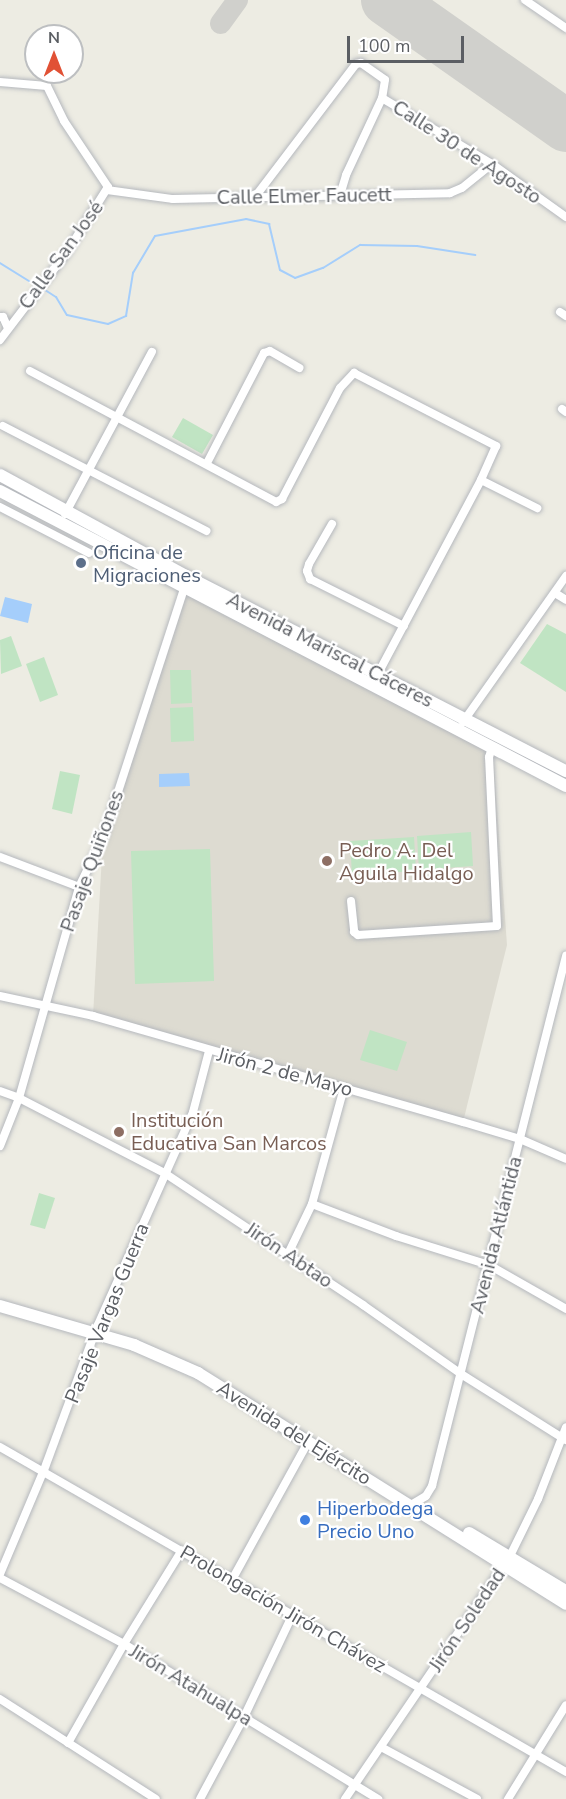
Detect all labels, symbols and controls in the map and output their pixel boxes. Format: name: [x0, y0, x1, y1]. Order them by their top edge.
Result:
north arrow: [24, 24, 84, 84]
scale bar: [350, 24, 467, 62]
text: N: [48, 27, 60, 49]
text: 100 m: [358, 34, 410, 58]
street label: Calle 30 de Agosto: [388, 95, 546, 209]
street label: Calle Elmer Faucett: [216, 182, 392, 210]
street label: Calle San José: [14, 196, 108, 314]
place label: Oficina de Migraciones: [93, 540, 201, 587]
marker: Oficina de Migraciones: [74, 556, 88, 570]
street label: Avenida Mariscal Cáceres: [223, 587, 437, 713]
street label: Pasaje Quiñones: [55, 787, 129, 935]
place label: Pedro A. Del Aguila Hidalgo: [339, 838, 473, 885]
marker: Pedro A. Del Aguila Hidalgo: [320, 854, 334, 868]
street label: Jirón 2 de Mayo: [215, 1042, 355, 1102]
place label: Institución Educativa San Marcos: [131, 1108, 327, 1155]
marker: Institución Educativa San Marcos: [112, 1125, 126, 1139]
street label: Avenida Atlántida: [465, 1154, 527, 1316]
street label: Jirón Abtao: [241, 1217, 337, 1293]
street label: Pasaje Vargas Guerra: [60, 1219, 154, 1407]
street label: Avenida del Ejército: [212, 1376, 376, 1490]
place label: Hiperbodega Precio Uno: [317, 1496, 434, 1543]
marker: Hiperbodega Precio Uno: [298, 1513, 312, 1527]
street label: Prolongación Jirón Chávez: [176, 1540, 390, 1678]
street label: Jirón Soledad: [424, 1564, 510, 1676]
street label: Jirón Atahualpa: [125, 1639, 257, 1731]

